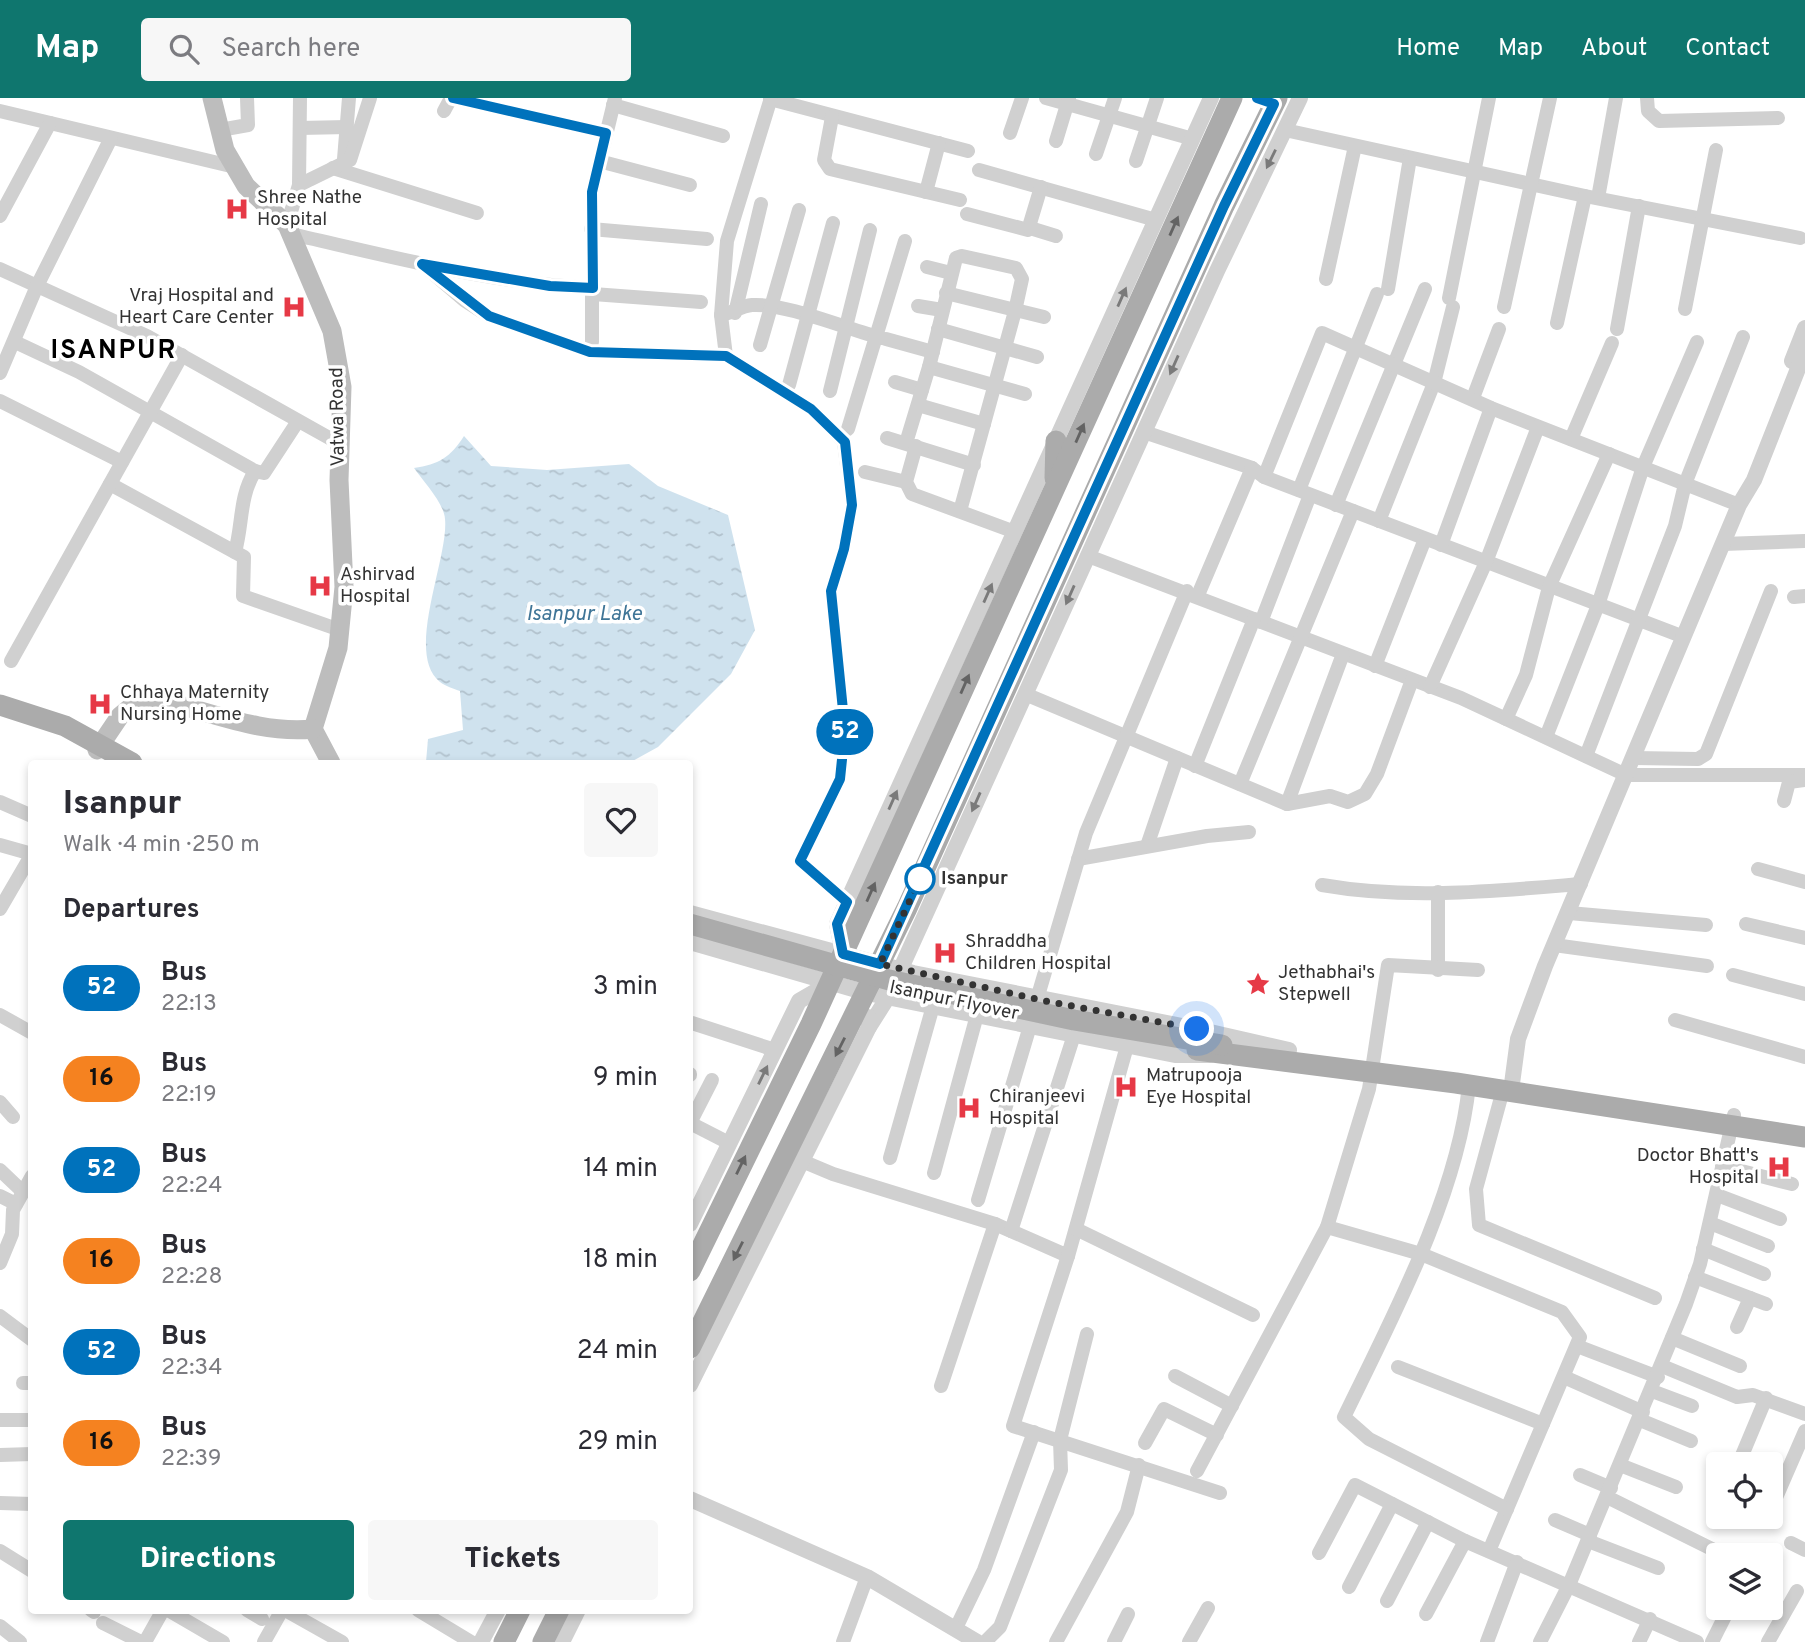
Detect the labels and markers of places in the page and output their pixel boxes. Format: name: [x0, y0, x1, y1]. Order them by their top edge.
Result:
place label: Shree Nathe Hospital: [257, 186, 362, 232]
hospital icon: Shree Nathe Hospital: [223, 195, 251, 223]
place label: Vraj Hospital and Heart Care Center: [119, 284, 275, 330]
hospital icon: Vraj Hospital and Heart Care Center: [280, 293, 308, 321]
place label: Ashirvad Hospital: [340, 563, 415, 609]
hospital icon: Ashirvad Hospital: [306, 572, 334, 600]
place label: Chhaya Maternity Nursing Home: [120, 681, 269, 727]
hospital icon: Chhaya Maternity Nursing Home: [86, 690, 114, 718]
marker: Isanpur: [905, 864, 935, 894]
place label: Isanpur: [941, 867, 1008, 891]
place label: Shraddha Children Hospital: [965, 930, 1111, 976]
hospital icon: Shraddha Children Hospital: [931, 939, 959, 967]
place label: Jethabhai's Stepwell: [1278, 961, 1375, 1007]
place icon: Jethabhai's Stepwell: [1244, 970, 1272, 998]
place label: Matrupooja Eye Hospital: [1146, 1064, 1251, 1110]
hospital icon: Matrupooja Eye Hospital: [1112, 1073, 1140, 1101]
place label: Chiranjeevi Hospital: [989, 1085, 1085, 1131]
hospital icon: Chiranjeevi Hospital: [955, 1094, 983, 1122]
place label: Doctor Bhatt's Hospital: [1637, 1144, 1759, 1190]
hospital icon: Doctor Bhatt's Hospital: [1765, 1153, 1793, 1181]

